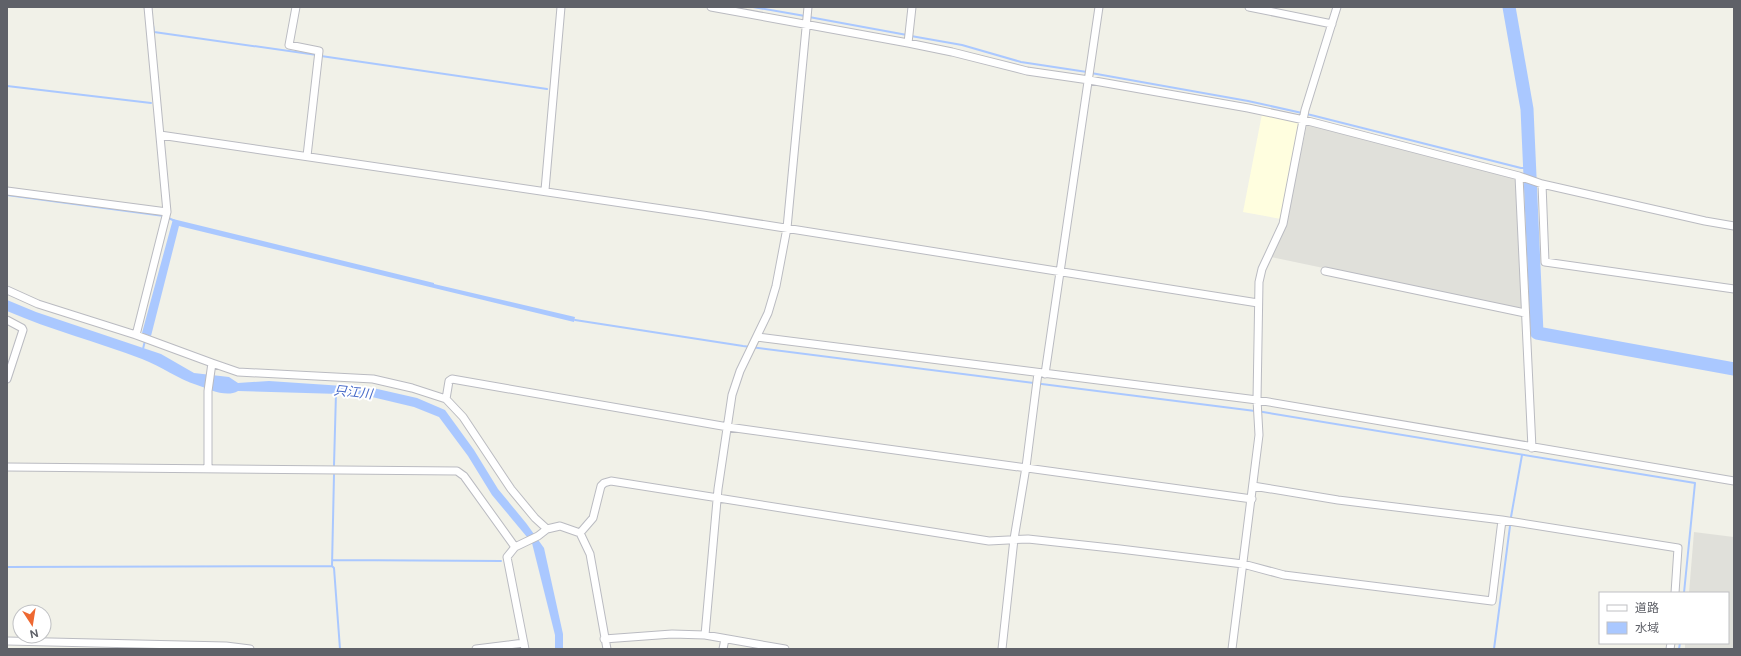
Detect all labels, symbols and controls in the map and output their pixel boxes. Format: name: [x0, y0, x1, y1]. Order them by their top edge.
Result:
water label: 只江川: [333, 383, 375, 402]
legend: [1599, 592, 1729, 644]
text: 道路: [1635, 601, 1659, 615]
north arrow: [12, 604, 52, 644]
text: 水域: [1635, 621, 1659, 635]
text: N: [28, 626, 39, 641]

